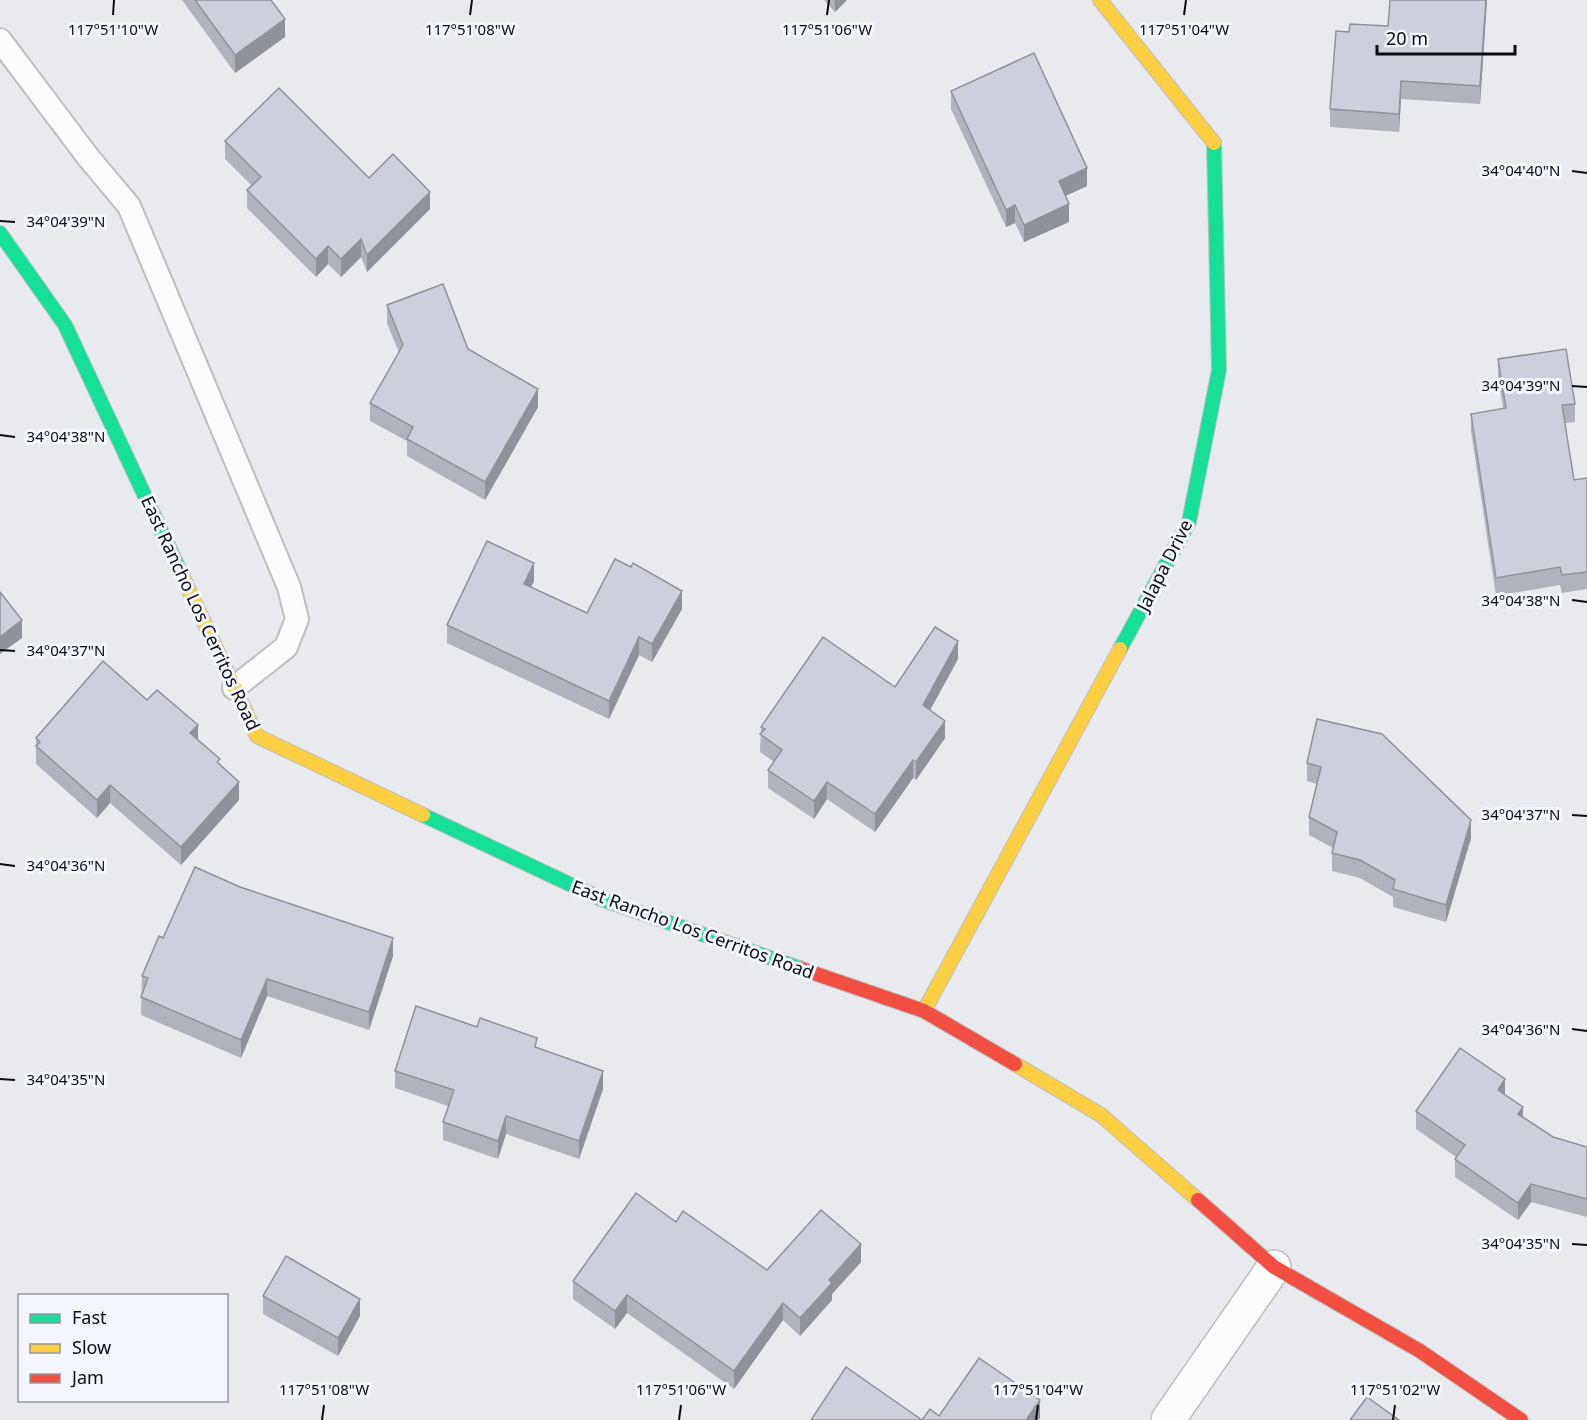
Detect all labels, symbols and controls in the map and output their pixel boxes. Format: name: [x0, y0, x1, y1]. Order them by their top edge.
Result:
scale bar: [1377, 18, 1515, 56]
text: 117°51'10"W: [68, 19, 158, 39]
text: 117°51'08"W: [425, 19, 515, 39]
text: 117°51'06"W: [782, 19, 872, 39]
text: 117°51'04"W: [1139, 19, 1229, 39]
text: 20 m: [1386, 26, 1428, 50]
text: 34°04'40"N: [1482, 160, 1560, 180]
text: 34°04'39"N: [27, 211, 105, 231]
text: 34°04'39"N: [1482, 375, 1560, 395]
text: 34°04'38"N: [27, 426, 105, 446]
street label: East Rancho Los Cerritos Road: [136, 492, 266, 734]
street label: Jalapa Drive: [1130, 515, 1197, 617]
text: 34°04'38"N: [1482, 590, 1560, 610]
text: 34°04'37"N: [27, 640, 105, 660]
text: 34°04'37"N: [1482, 804, 1560, 824]
text: 34°04'36"N: [27, 855, 105, 875]
street label: East Rancho Los Cerritos Road: [568, 874, 818, 984]
text: 34°04'36"N: [1482, 1019, 1560, 1039]
text: 34°04'35"N: [27, 1069, 105, 1089]
text: 34°04'35"N: [1482, 1233, 1560, 1253]
legend: [18, 1294, 228, 1402]
text: Fast: [72, 1305, 107, 1329]
text: Slow: [72, 1335, 111, 1359]
text: Jam: [70, 1365, 104, 1389]
text: 117°51'08"W: [279, 1379, 369, 1399]
text: 117°51'06"W: [636, 1379, 726, 1399]
text: 117°51'04"W: [993, 1379, 1083, 1399]
text: 117°51'02"W: [1350, 1379, 1440, 1399]

